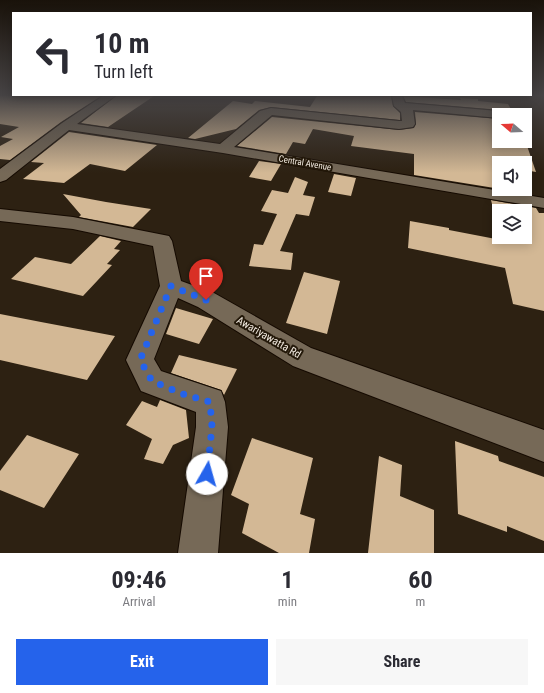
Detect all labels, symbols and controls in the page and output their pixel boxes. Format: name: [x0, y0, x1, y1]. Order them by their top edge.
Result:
text: 10 m: [94, 27, 150, 60]
icon: left: [28, 28, 80, 80]
text: Turn left: [94, 61, 153, 82]
north arrow: [492, 108, 532, 148]
map controls: [492, 108, 532, 244]
street label: Central Avenue: [278, 153, 332, 173]
button: sound: [492, 156, 532, 196]
button: layers: [492, 204, 532, 244]
pin: [189, 259, 223, 300]
icon: arrive: [195, 265, 217, 287]
street label: Awariyawatta Rd: [234, 314, 303, 361]
position arrow: [186, 453, 228, 495]
text: 09:46: [111, 566, 166, 594]
text: 1: [281, 566, 293, 594]
text: 60: [408, 566, 433, 594]
text: Arrival: [122, 594, 155, 609]
text: min: [278, 594, 297, 609]
text: m: [416, 594, 425, 609]
button: Exit: [16, 639, 268, 685]
button: Share: [276, 639, 528, 685]

